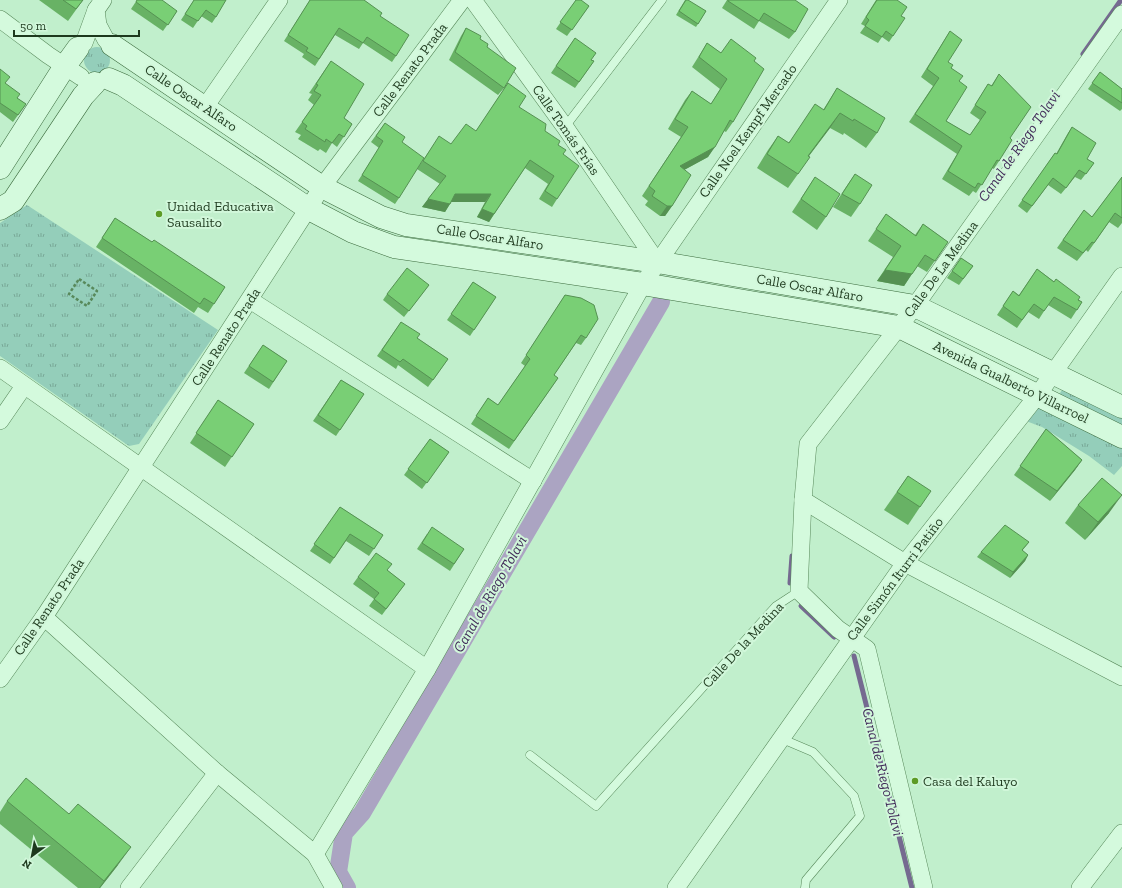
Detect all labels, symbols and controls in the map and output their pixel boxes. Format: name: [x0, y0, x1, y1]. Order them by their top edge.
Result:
scale bar: [14, 12, 139, 38]
text: 50 m: [20, 19, 47, 33]
street label: Calle Renato Prada: [369, 19, 451, 120]
street label: Calle Oscar Alfaro: [141, 61, 241, 135]
street label: Calle Noel Kempf Mercado: [695, 61, 801, 201]
street label: Calle Tomás Frías: [529, 82, 603, 178]
water label: Canal de Riego Tolavi: [974, 87, 1064, 205]
place label: Unidad Educativa Sausalito: [167, 198, 274, 231]
marker: Unidad Educativa Sausalito: [154, 209, 164, 219]
street label: Calle De La Medina: [900, 217, 982, 321]
street label: Calle Oscar Alfaro: [435, 220, 545, 254]
street label: Calle Oscar Alfaro: [755, 270, 865, 306]
street label: Calle Renato Prada: [188, 285, 264, 389]
street label: Avenida Gualberto Villarroel: [931, 337, 1092, 427]
street label: Calle Simón Iturri Patiño: [843, 514, 947, 644]
water label: Canal de Riego Tolavi: [449, 532, 531, 655]
street label: Calle Renato Prada: [10, 555, 88, 659]
street label: Calle De la Medina: [699, 598, 787, 692]
water label: Canal de Riego Tolavi: [858, 706, 908, 838]
place label: Casa del Kaluyo: [923, 773, 1017, 790]
marker: Casa del Kaluyo: [910, 776, 920, 786]
north arrow: [12, 836, 52, 876]
text: N: [19, 856, 34, 872]

